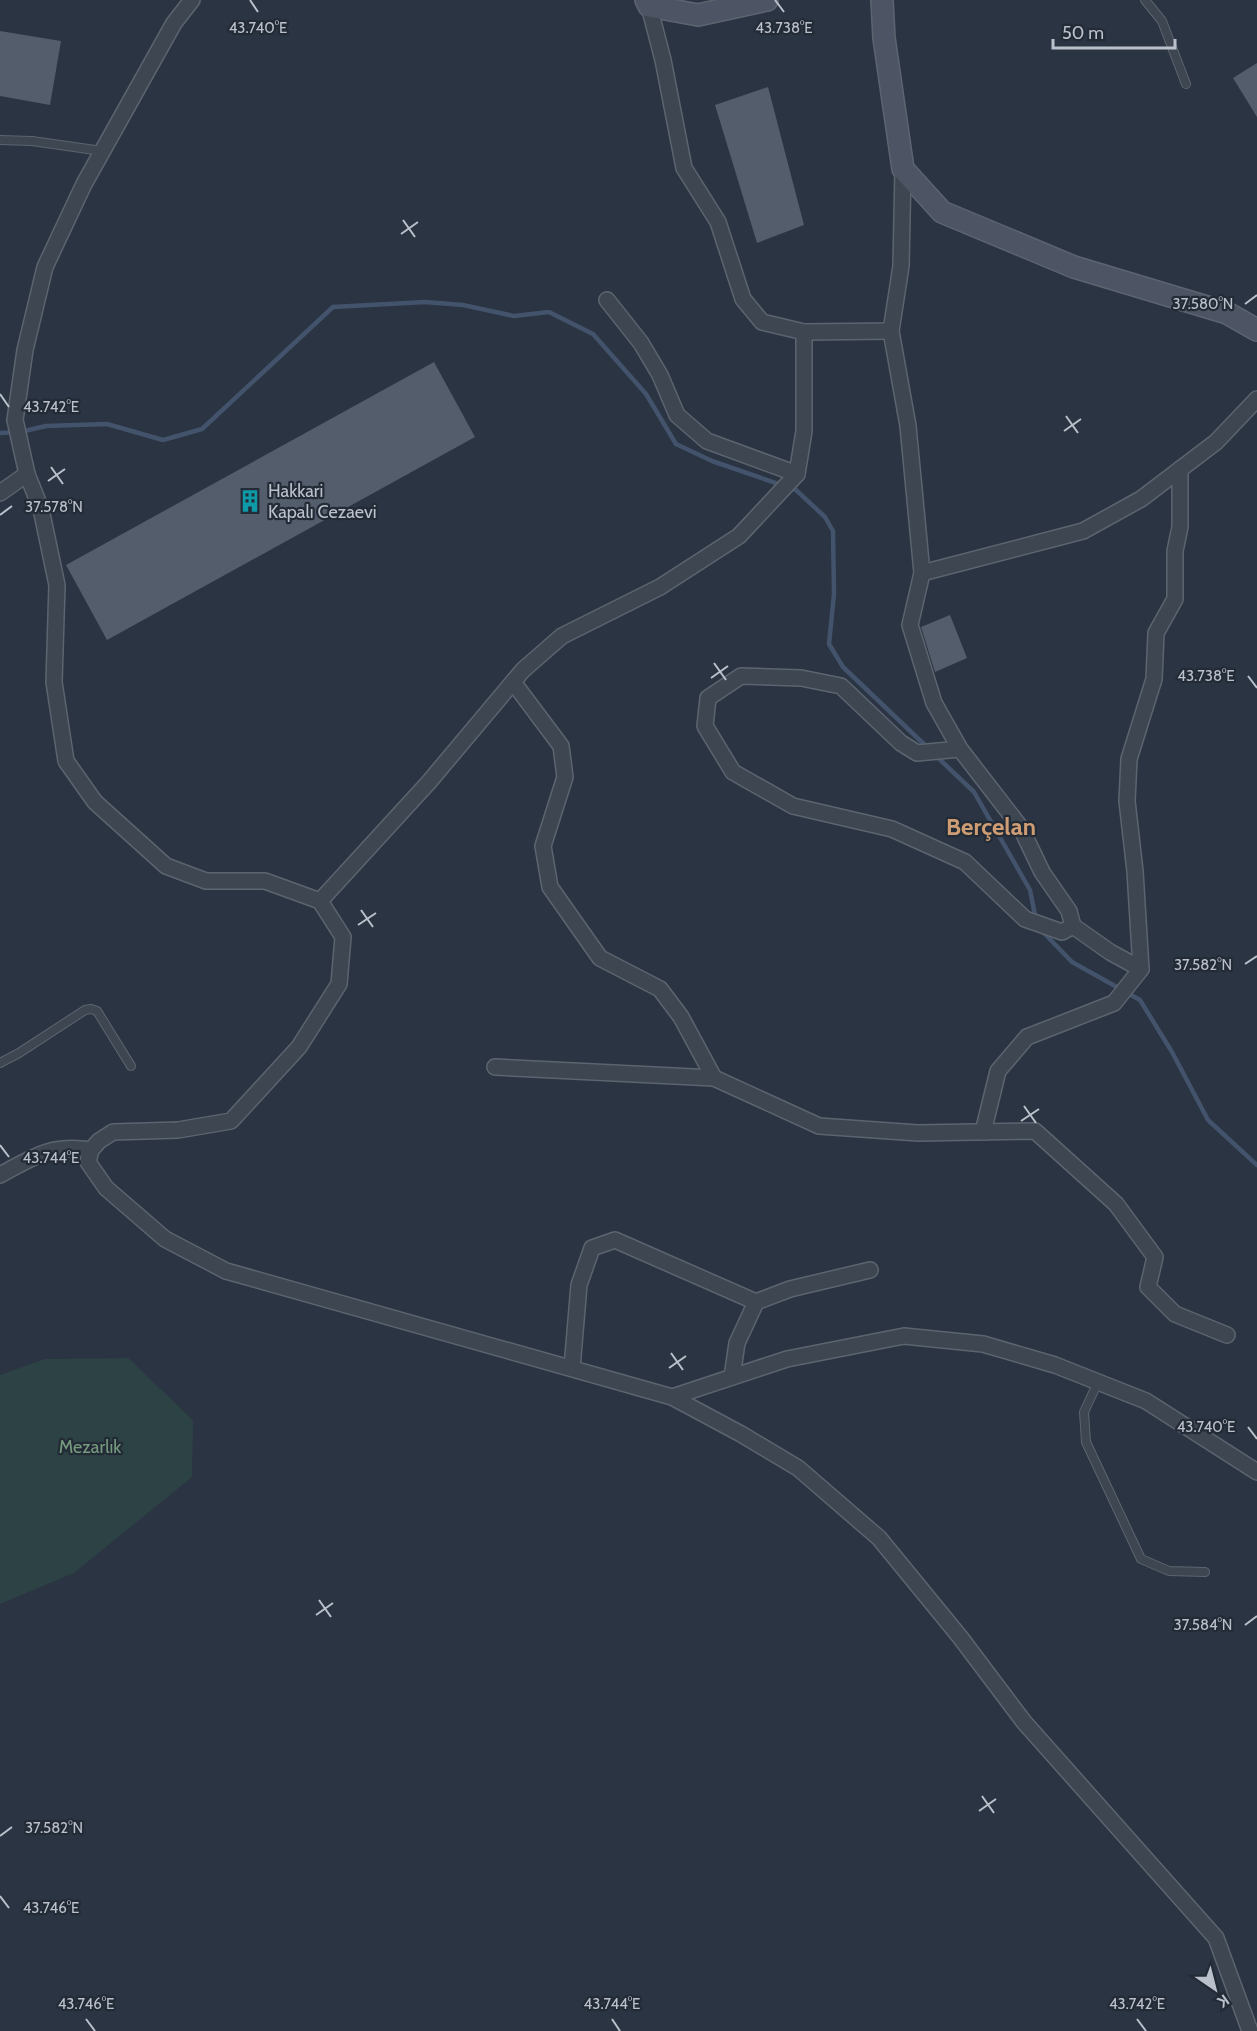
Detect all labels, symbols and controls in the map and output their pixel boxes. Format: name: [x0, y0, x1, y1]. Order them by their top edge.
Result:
scale bar: [1053, 12, 1174, 50]
text: 43.740°E: [229, 19, 287, 37]
text: 43.738°E: [755, 19, 813, 37]
text: 50 m: [1062, 22, 1104, 44]
text: 37.580°N: [1173, 295, 1233, 313]
text: 43.742°E: [23, 398, 79, 416]
place label: Hakkari Kapalı Cezaevi: [268, 480, 377, 523]
building icon: Hakkari Kapalı Cezaevi: [237, 488, 263, 514]
text: 37.578°N: [25, 498, 83, 516]
text: 43.738°E: [1177, 667, 1235, 685]
district label: Berçelan: [946, 812, 1036, 841]
text: 37.582°N: [1174, 956, 1232, 974]
text: 43.744°E: [23, 1149, 79, 1167]
text: 43.740°E: [1177, 1418, 1235, 1436]
park label: Mezarlık: [59, 1436, 122, 1458]
text: 37.584°N: [1174, 1616, 1232, 1634]
text: 37.582°N: [25, 1819, 83, 1837]
text: 43.746°E: [23, 1899, 79, 1917]
north arrow: [1185, 1959, 1245, 2019]
text: K: [1214, 1990, 1233, 2012]
text: 43.746°E: [58, 1995, 114, 2013]
text: 43.744°E: [584, 1995, 640, 2013]
text: 43.742°E: [1109, 1995, 1165, 2013]

